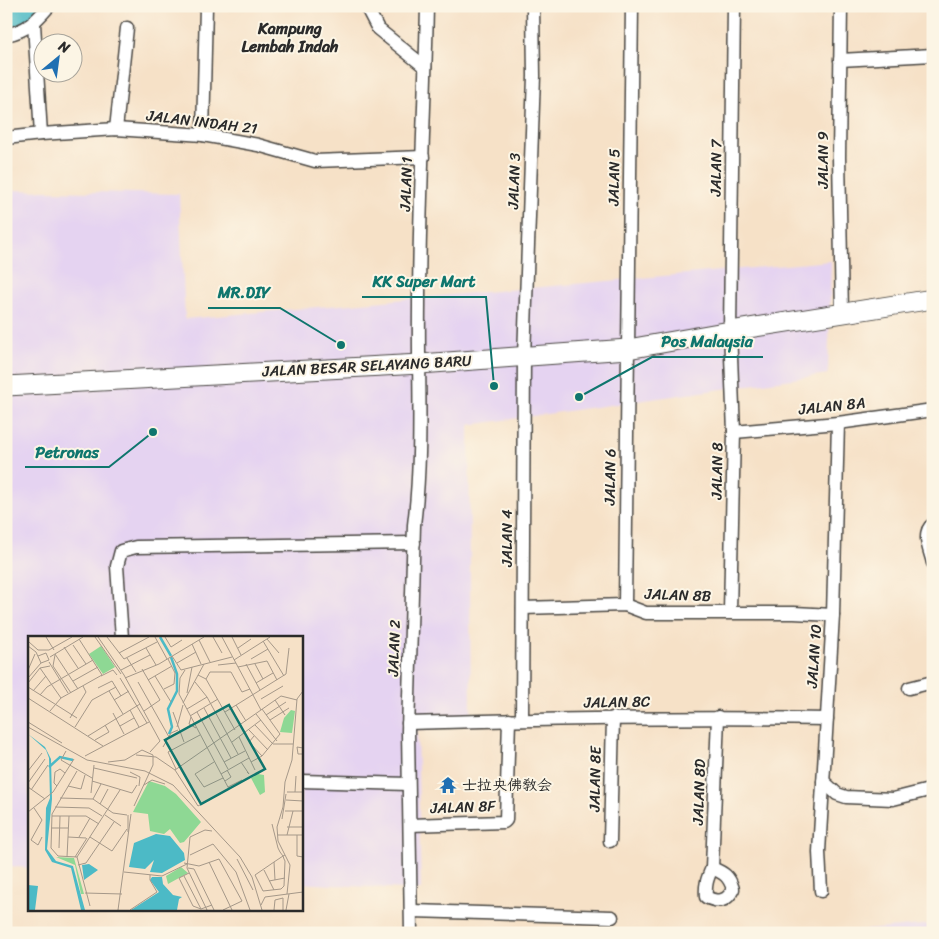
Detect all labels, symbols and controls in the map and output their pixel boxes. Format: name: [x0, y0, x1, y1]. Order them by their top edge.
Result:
district label: Kampung Lembah Indah: [242, 14, 339, 61]
north arrow: [32, 32, 82, 82]
text: N: [53, 33, 75, 60]
street label: JALAN INDAH 21: [144, 102, 259, 142]
street label: JALAN 9: [810, 131, 836, 190]
street label: JALAN 7: [702, 138, 730, 198]
street label: JALAN 5: [600, 148, 627, 207]
street label: JALAN 3: [500, 152, 528, 211]
street label: JALAN 1: [392, 156, 420, 213]
callout: KK Super Mart: [362, 266, 486, 297]
text: KK Super Mart: [372, 267, 475, 296]
callout: MR.DIY: [208, 277, 280, 308]
text: MR.DIY: [217, 278, 271, 307]
callout: Pos Malaysia: [652, 326, 763, 357]
text: Pos Malaysia: [661, 327, 754, 356]
street label: JALAN BESAR SELAYANG BARU: [261, 348, 473, 385]
street label: JALAN 8A: [796, 390, 867, 423]
callout: Petronas: [25, 436, 109, 467]
text: Petronas: [35, 438, 99, 467]
street label: JALAN 8: [703, 442, 730, 501]
street label: JALAN 6: [596, 449, 623, 506]
street label: JALAN 4: [494, 509, 520, 568]
street label: JALAN 8B: [643, 581, 712, 609]
street label: JALAN 2: [380, 619, 408, 678]
street label: JALAN 10: [799, 623, 829, 690]
inset map: [28, 636, 302, 912]
street label: JALAN 8C: [583, 688, 651, 716]
street label: JALAN 8E: [581, 744, 609, 813]
street label: JALAN 8D: [685, 759, 713, 826]
place label: 士拉央佛教会: [462, 772, 552, 798]
temple icon: 士拉央佛教会: [438, 775, 458, 795]
street label: JALAN 8F: [429, 793, 497, 821]

